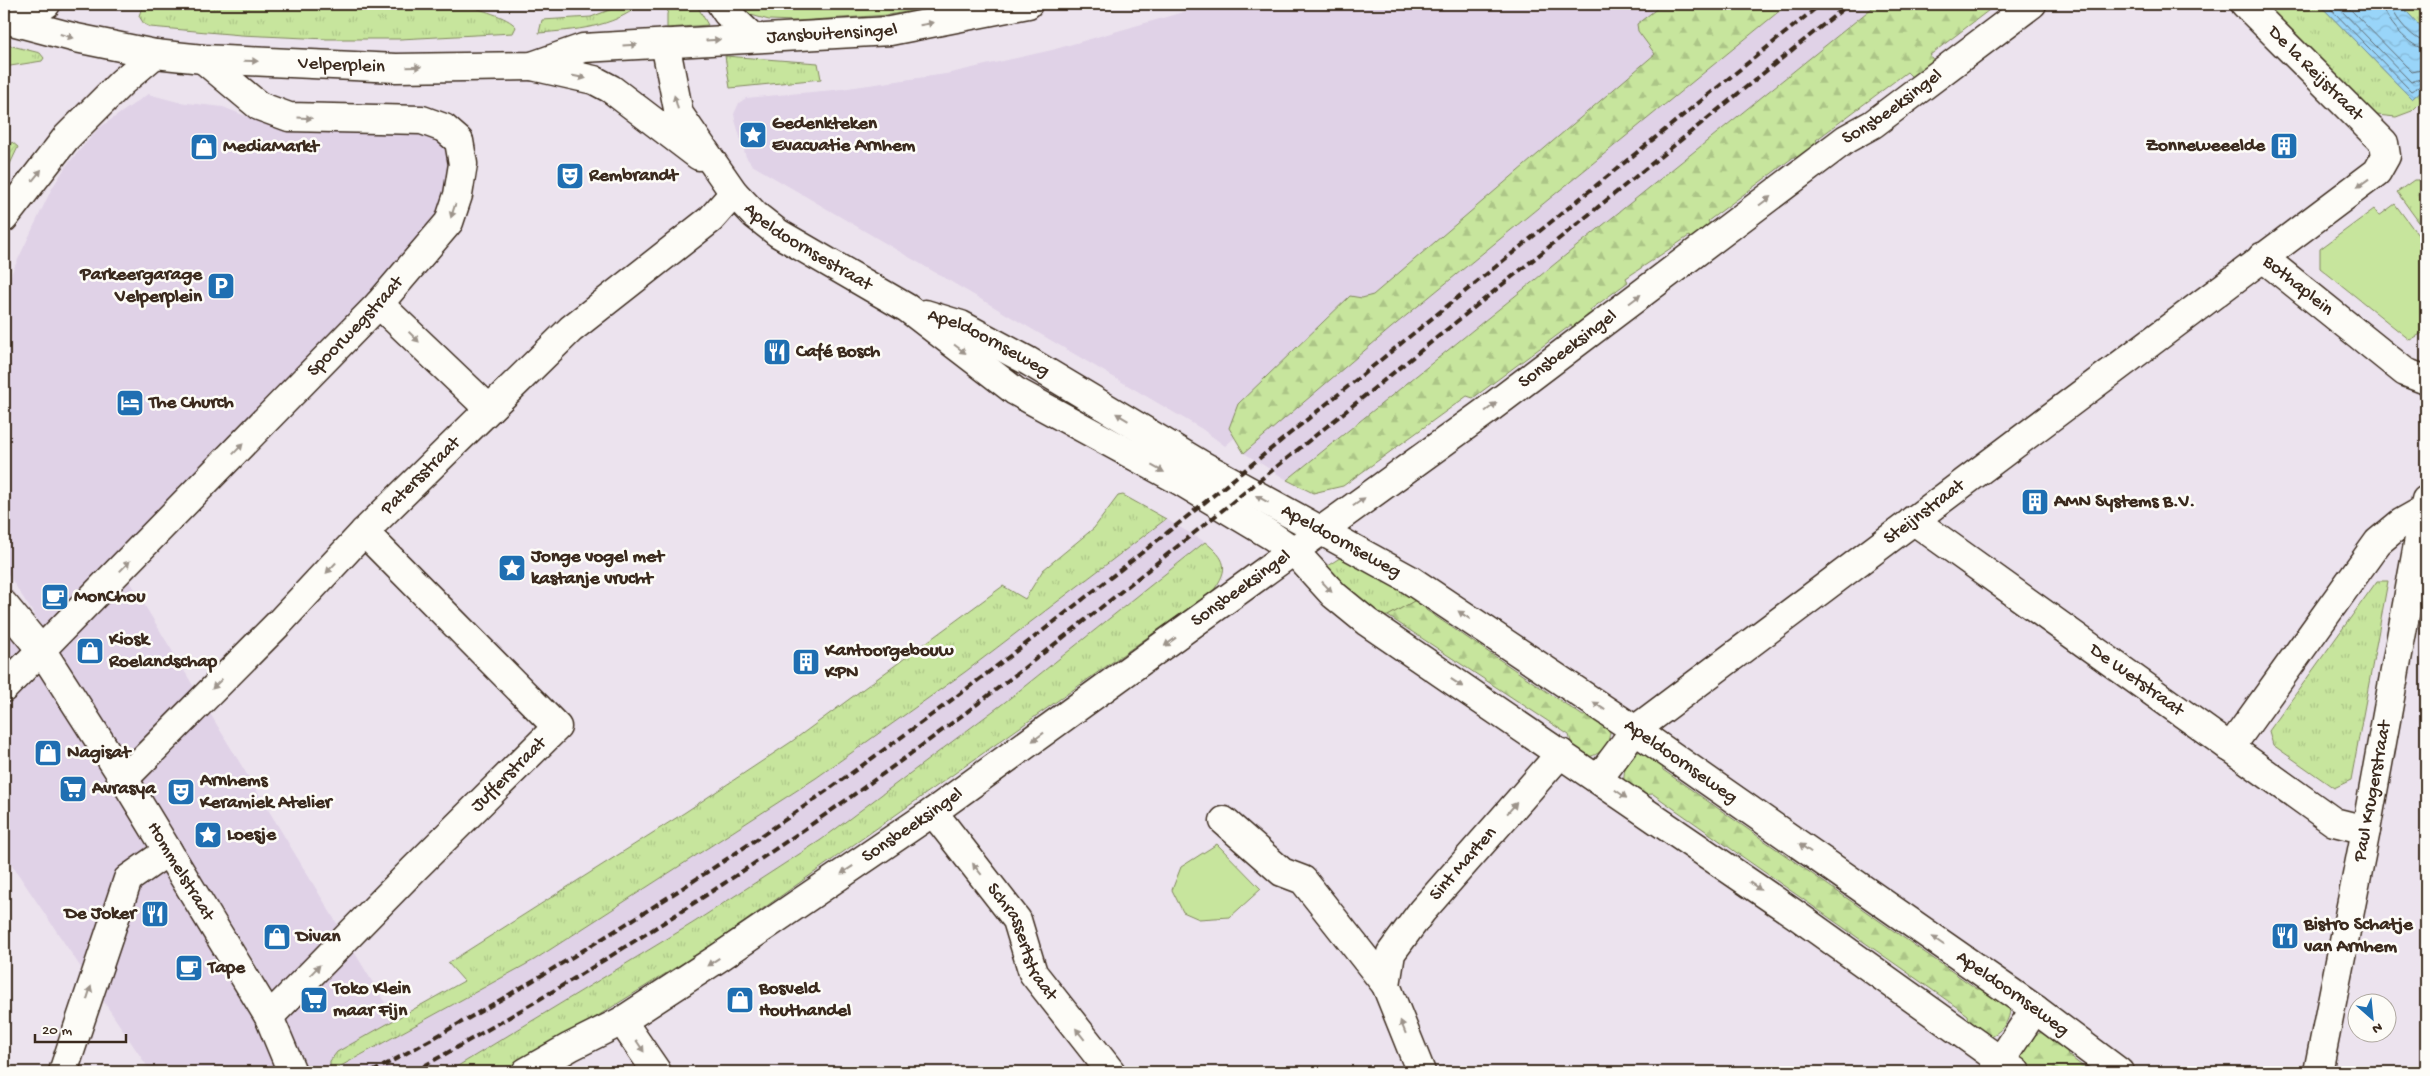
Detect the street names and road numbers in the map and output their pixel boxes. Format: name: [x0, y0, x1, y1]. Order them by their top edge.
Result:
street label: Jansbuitensingel: [766, 18, 900, 49]
street label: De la Reijstraat: [2261, 20, 2369, 128]
street label: Velperplein: [297, 52, 386, 79]
street label: Sonsbeeksingel: [1838, 64, 1947, 150]
street label: Apeldoornsestraat: [738, 198, 878, 298]
street label: Bothaplein: [2257, 250, 2338, 321]
street label: Spoorwegstraat: [302, 270, 410, 382]
street label: Apeldoornseweg: [925, 304, 1054, 383]
street label: Sonsbeeksingel: [1514, 305, 1622, 394]
street label: Patersstraat: [375, 431, 467, 521]
street label: Steijnstraat: [1879, 473, 1971, 550]
street label: Apeldoornseweg: [1277, 499, 1405, 584]
street label: Sonsbeeksingel: [1187, 545, 1296, 633]
street label: De Wetstraat: [2083, 637, 2190, 723]
street label: Apeldoornseweg: [1619, 714, 1742, 809]
street label: Paul Krugerstraat: [2348, 717, 2397, 865]
street label: Jufferstraat: [466, 731, 553, 817]
street label: Sonsbeeksingel: [858, 782, 968, 868]
street label: Hommelstraat: [141, 818, 221, 927]
street label: Sint Marten: [1425, 822, 1502, 906]
street label: Schrassertstraat: [981, 879, 1064, 1007]
street label: Apeldoornseweg: [1951, 946, 2074, 1042]

